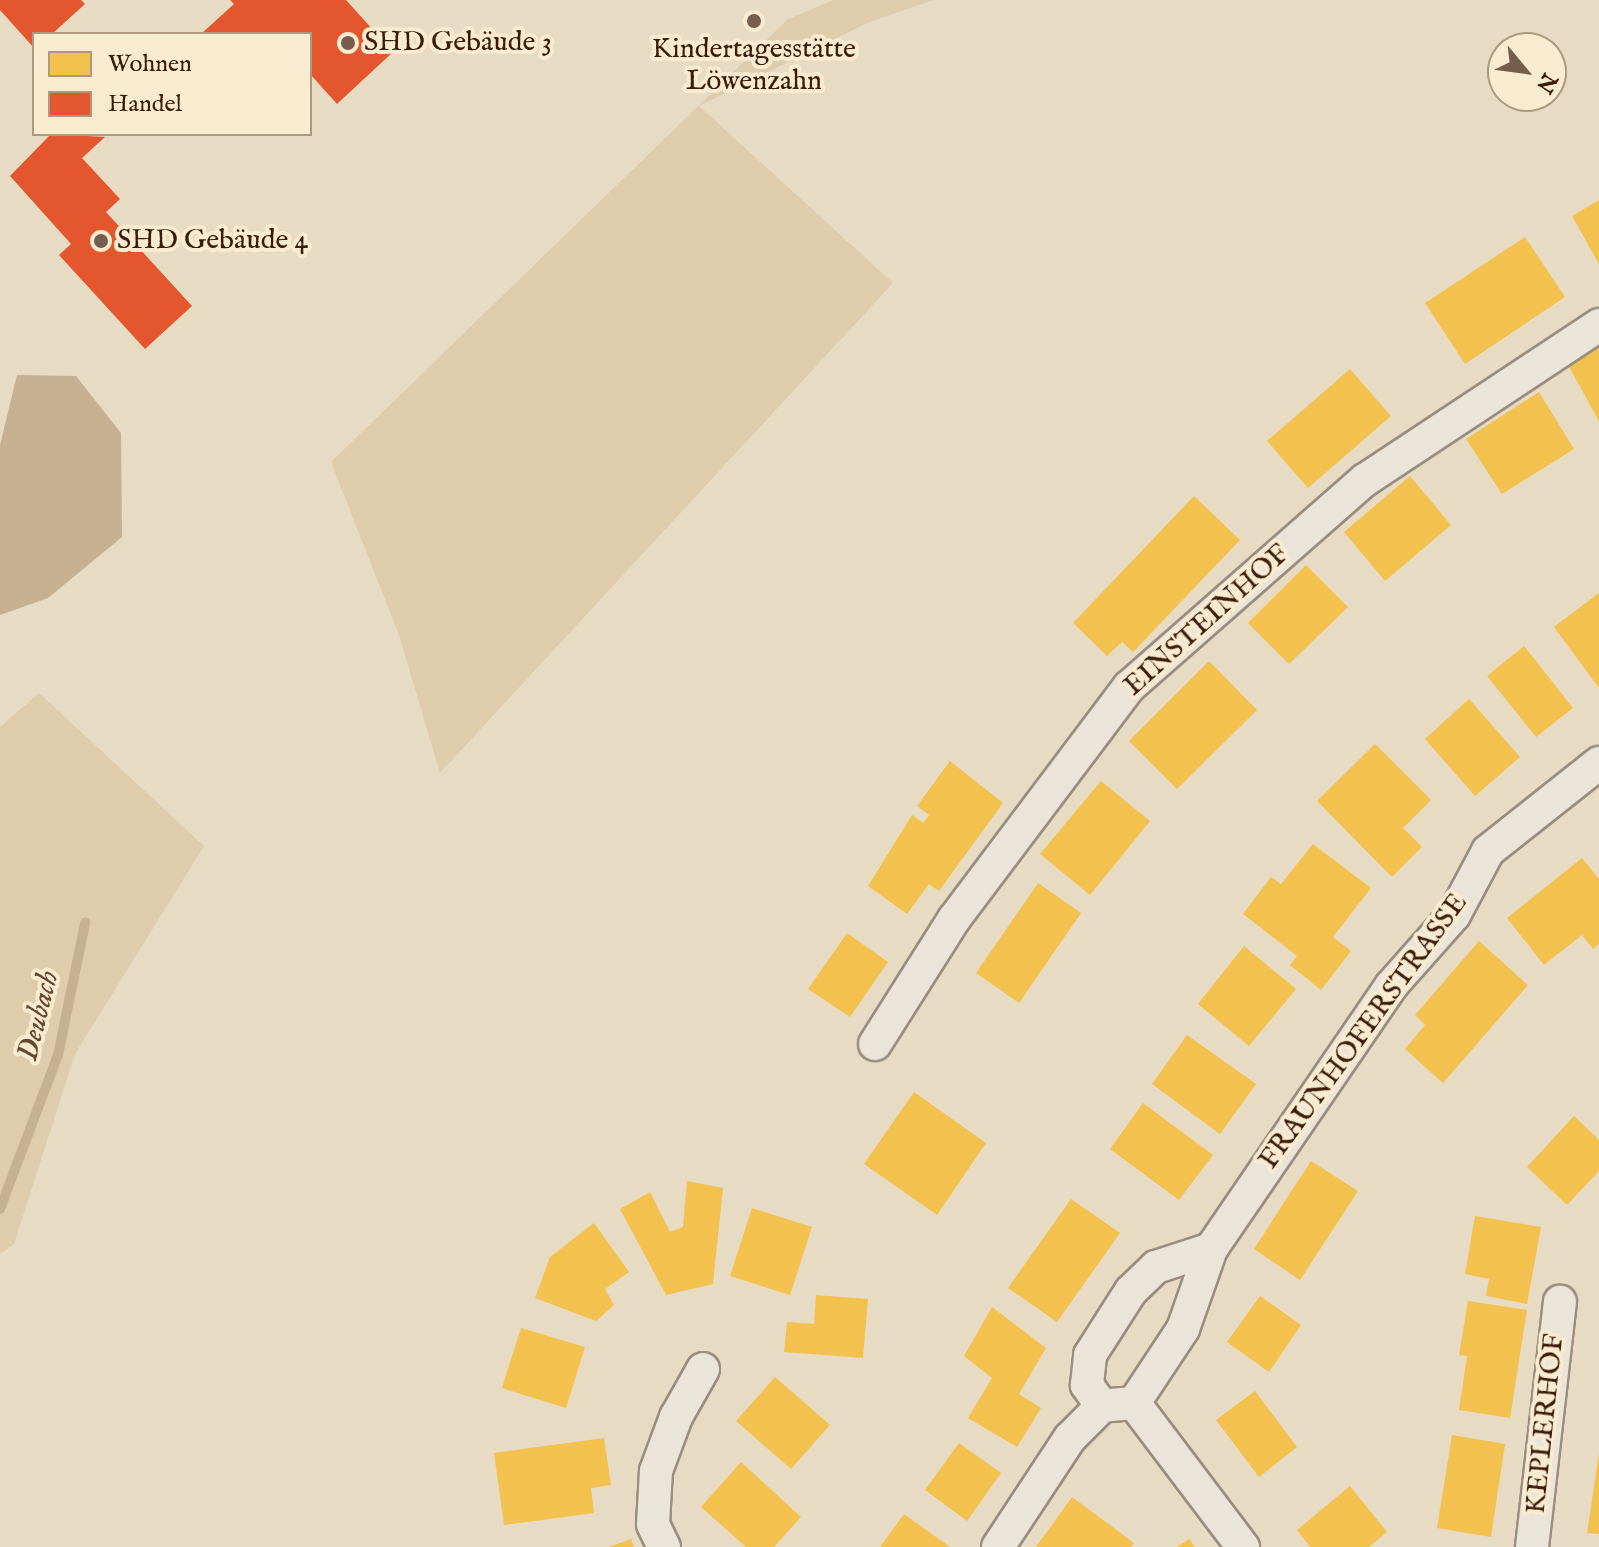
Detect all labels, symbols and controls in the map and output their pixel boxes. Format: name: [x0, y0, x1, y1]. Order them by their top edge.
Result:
marker: Kindertagesstätte Löwenzahn: [745, 12, 763, 30]
place label: SHD Gebäude 3: [364, 26, 552, 60]
legend: [32, 32, 312, 136]
north arrow: [1487, 32, 1567, 112]
place label: Kindertagesstätte Löwenzahn: [652, 33, 856, 99]
marker: SHD Gebäude 3: [339, 34, 357, 52]
text: Wohnen: [108, 49, 192, 80]
text: N: [1529, 68, 1563, 98]
text: Handel: [108, 89, 182, 120]
place label: SHD Gebäude 4: [117, 224, 308, 258]
marker: SHD Gebäude 4: [92, 232, 110, 250]
street label: EINSTEINHOF: [1118, 538, 1296, 704]
street label: FRAUNHOFERSTRASSE: [1253, 888, 1475, 1176]
water label: Deubach: [10, 967, 68, 1065]
street label: KEPLERHOF: [1520, 1332, 1572, 1516]

